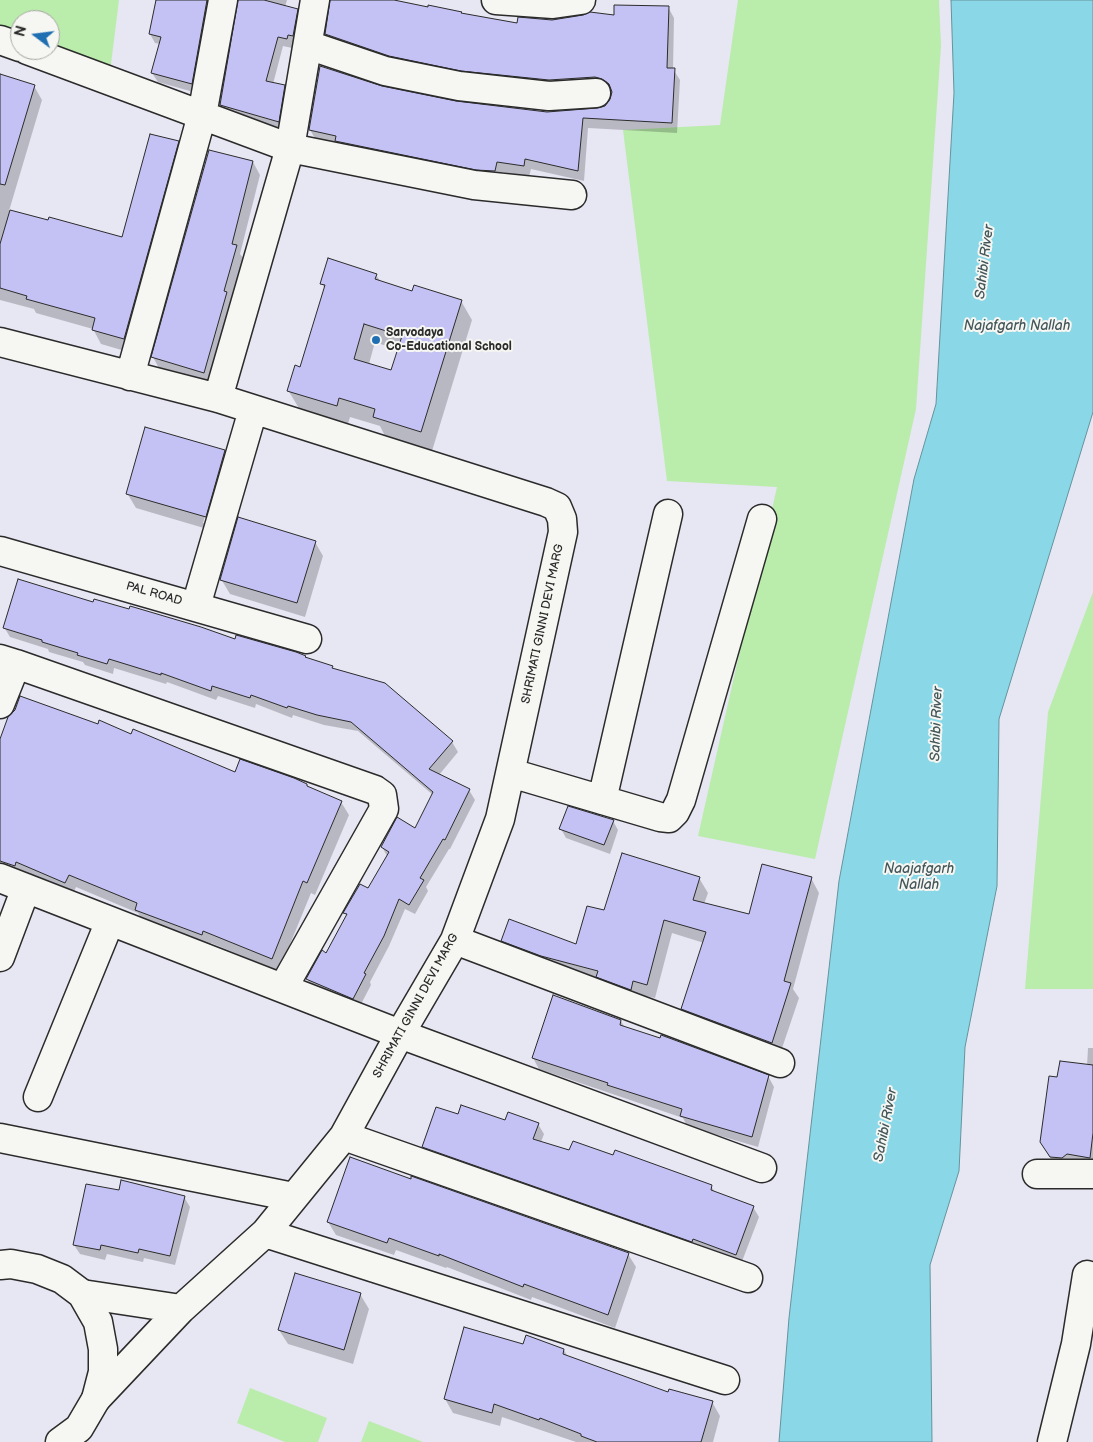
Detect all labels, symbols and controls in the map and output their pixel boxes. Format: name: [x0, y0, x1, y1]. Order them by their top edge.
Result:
north arrow: [10, 10, 60, 60]
text: N: [11, 24, 31, 39]
water label: Sahibi River: [972, 224, 998, 300]
water label: Najafgarh Nallah: [964, 318, 1070, 334]
place label: Sarvodaya Co-Educational School: [386, 326, 512, 354]
marker: Sarvodaya Co-Educational School: [370, 334, 382, 346]
street label: SHRIMATI GINNI DEVI MARG: [519, 543, 567, 705]
street label: PAL ROAD: [124, 579, 184, 609]
water label: Sahibi River: [927, 686, 947, 762]
water label: Naajafgarh Nallah: [884, 861, 954, 894]
street label: SHRIMATI GINNI DEVI MARG: [370, 931, 462, 1081]
water label: Sahibi River: [871, 1087, 901, 1163]

